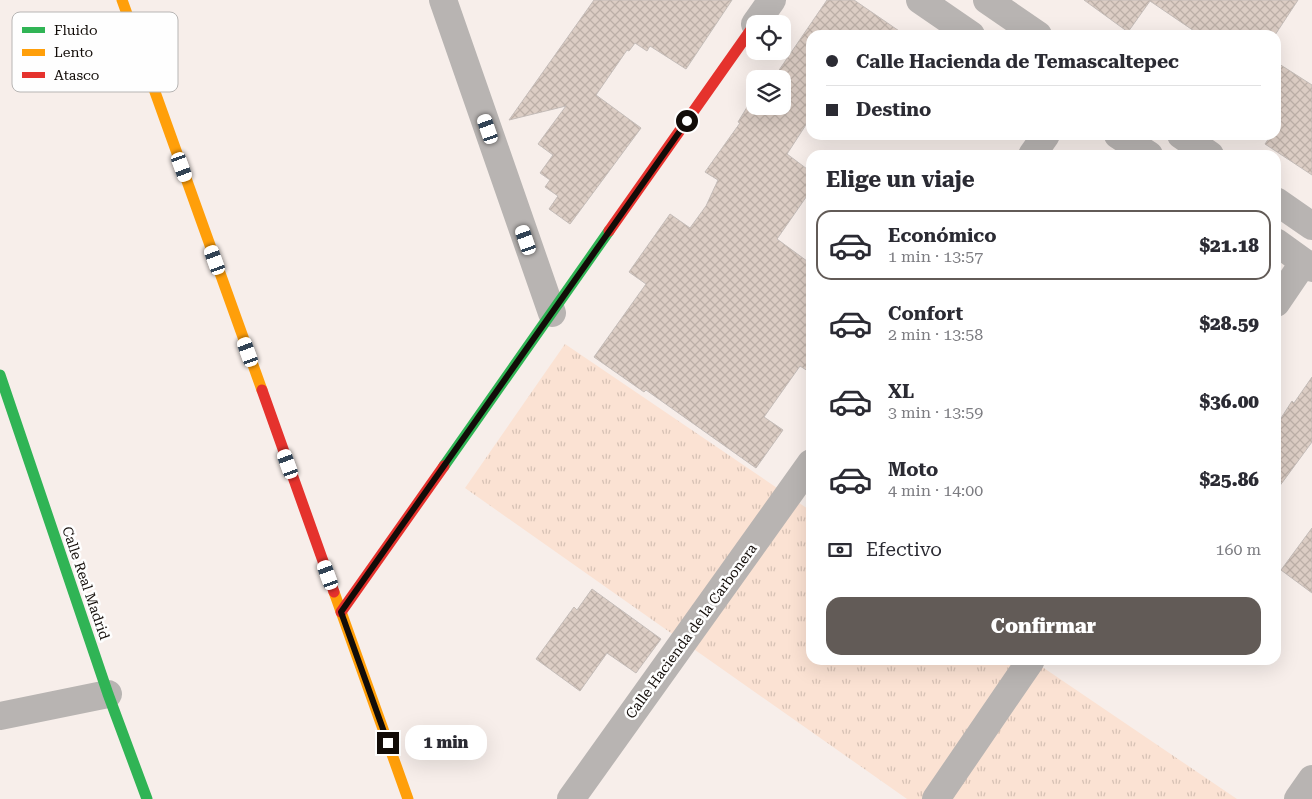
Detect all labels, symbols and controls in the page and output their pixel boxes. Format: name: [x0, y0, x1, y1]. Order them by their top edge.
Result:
legend: [12, 12, 178, 92]
map controls: [746, 15, 791, 115]
button: locate: [746, 15, 791, 60]
text: Fluido: [54, 22, 98, 38]
text: Lento: [54, 44, 93, 60]
text: Calle Hacienda de Temascaltepec: [856, 50, 1179, 73]
text: Atasco: [54, 67, 99, 83]
button: layers: [746, 70, 791, 115]
text: Destino: [856, 98, 931, 121]
route start: [676, 110, 698, 132]
car: [476, 112, 499, 146]
car: [169, 150, 194, 184]
text: Elige un viaje: [826, 167, 975, 192]
car: [514, 223, 537, 257]
icon: car: [828, 223, 873, 268]
text: Económico: [888, 224, 996, 247]
text: $21.18: [1199, 234, 1259, 257]
car: [202, 243, 227, 277]
text: 1 min · 13:57: [888, 247, 983, 266]
icon: car: [828, 301, 873, 346]
text: Confort: [888, 302, 963, 325]
text: $28.59: [1199, 312, 1259, 335]
text: 2 min · 13:58: [888, 325, 983, 344]
car: [235, 335, 260, 369]
icon: car: [828, 379, 873, 424]
text: XL: [888, 380, 914, 403]
text: $36.00: [1199, 390, 1259, 413]
text: 3 min · 13:59: [888, 403, 983, 422]
car: [275, 447, 300, 481]
icon: car: [828, 457, 873, 502]
text: Moto: [888, 458, 938, 481]
text: $25.86: [1199, 468, 1259, 491]
text: 4 min · 14:00: [888, 481, 983, 500]
street label: Calle Real Madrid: [59, 524, 113, 642]
icon: cash: [826, 536, 854, 564]
text: Efectivo: [866, 538, 942, 561]
street label: Calle Hacienda de la Carbonera: [622, 540, 760, 722]
text: 160 m: [1215, 540, 1261, 559]
car: [315, 558, 340, 592]
button: Confirmar: [826, 597, 1261, 655]
callout: 1 min: [406, 726, 488, 760]
route end: [377, 732, 399, 754]
text: 1 min: [424, 733, 468, 752]

